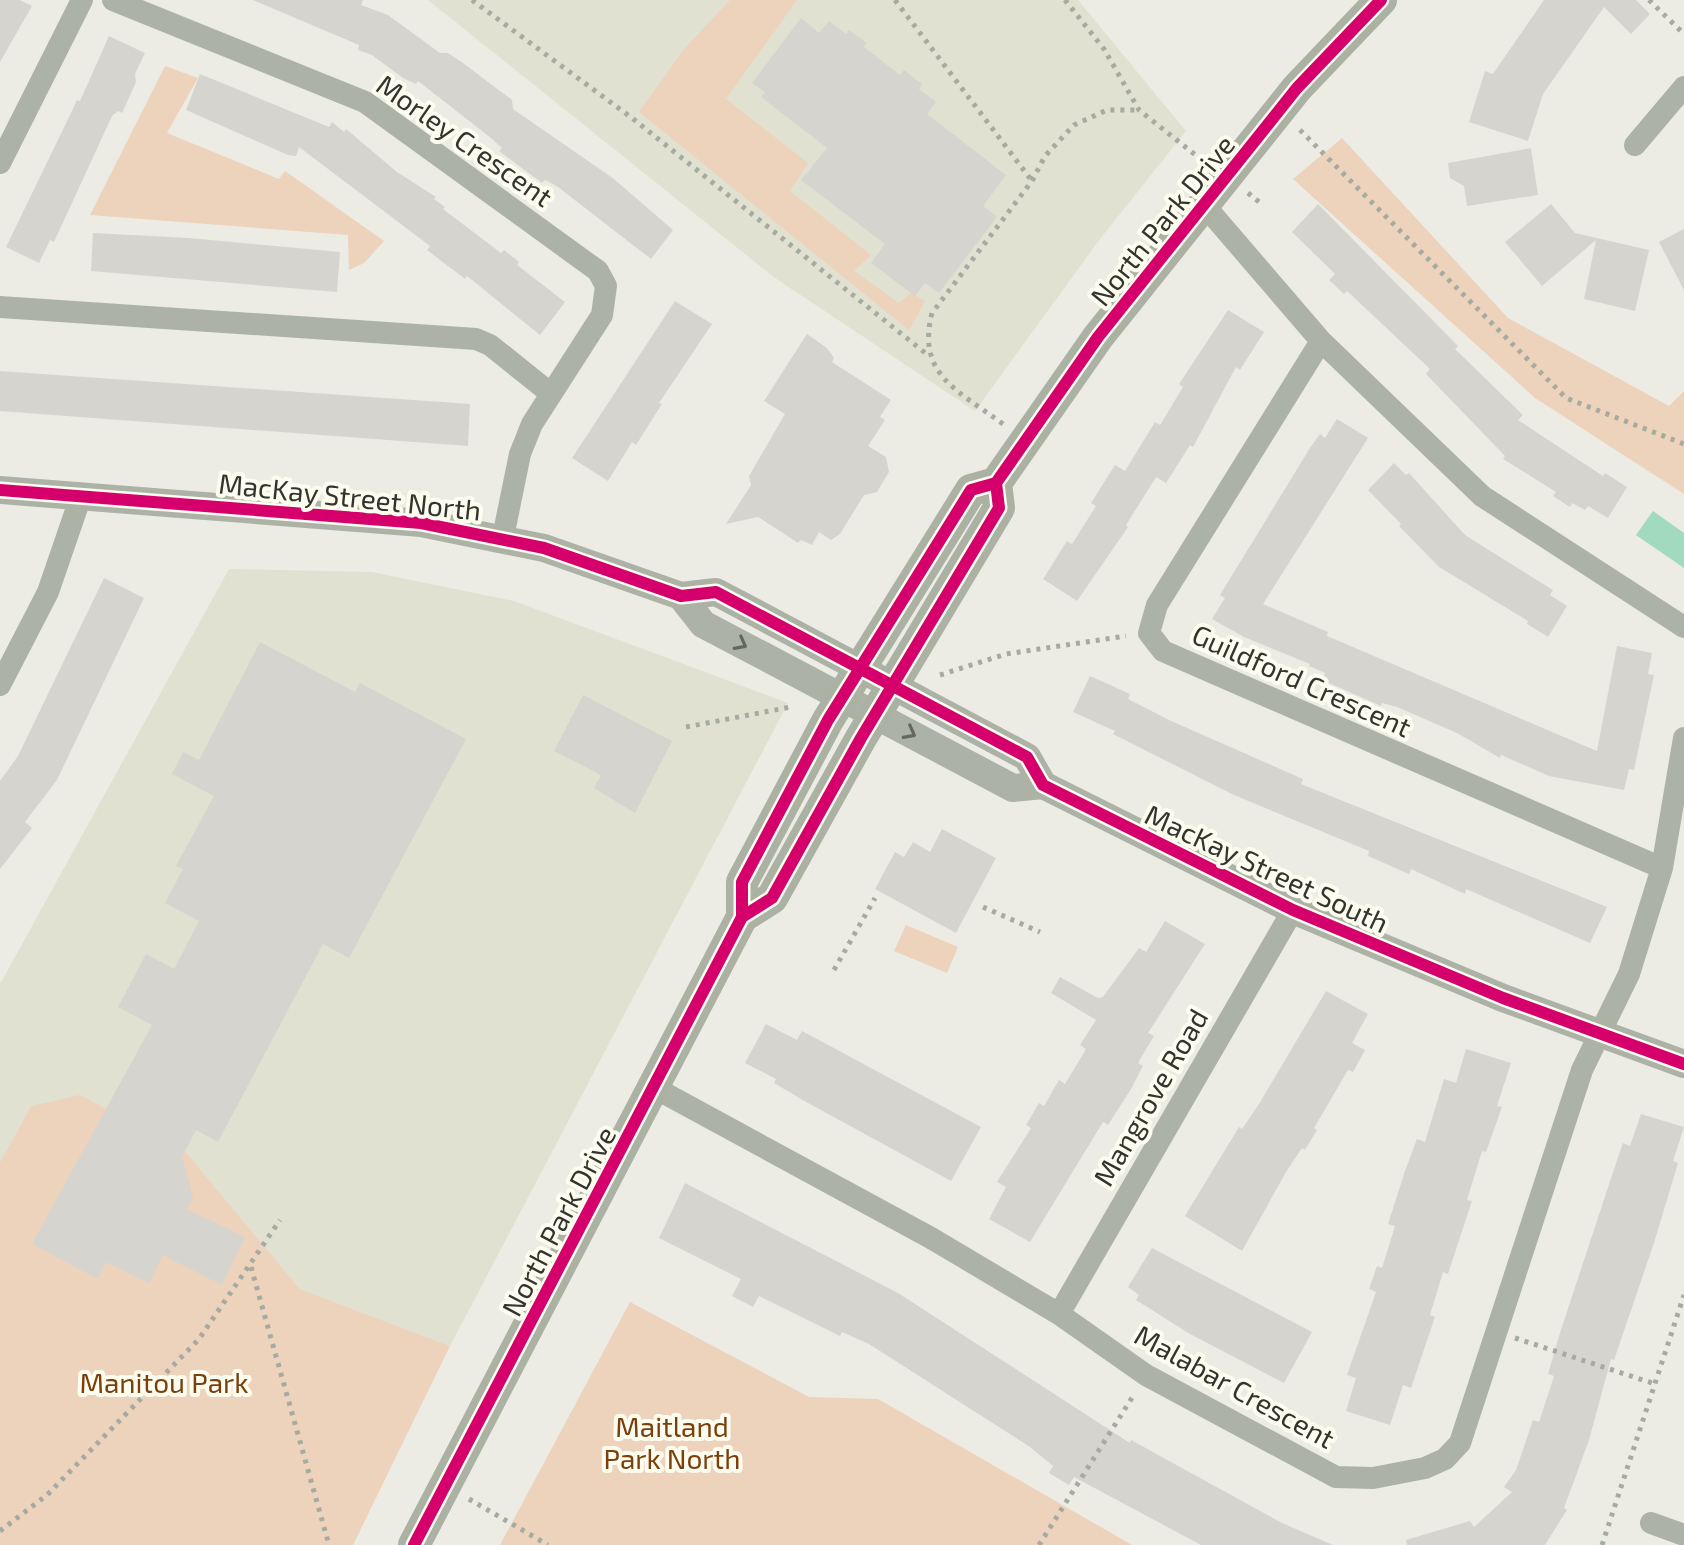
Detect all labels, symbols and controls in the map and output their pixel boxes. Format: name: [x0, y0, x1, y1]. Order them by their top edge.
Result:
street label: Morley Crescent: [370, 67, 560, 213]
street label: North Park Drive: [1083, 128, 1241, 312]
street label: MacKay Street North: [217, 465, 483, 527]
street label: Guildford Crescent: [1187, 616, 1417, 744]
one-way arrow: [732, 634, 747, 649]
one-way arrow: [902, 724, 917, 739]
street label: MacKay Street South: [1140, 797, 1394, 939]
street label: Mangrove Road: [1086, 1002, 1214, 1192]
street label: North Park Drive: [494, 1120, 622, 1322]
street label: Malabar Crescent: [1129, 1317, 1341, 1455]
park label: Manitou Park: [79, 1365, 249, 1399]
park label: Maitland Park North: [603, 1409, 741, 1475]

